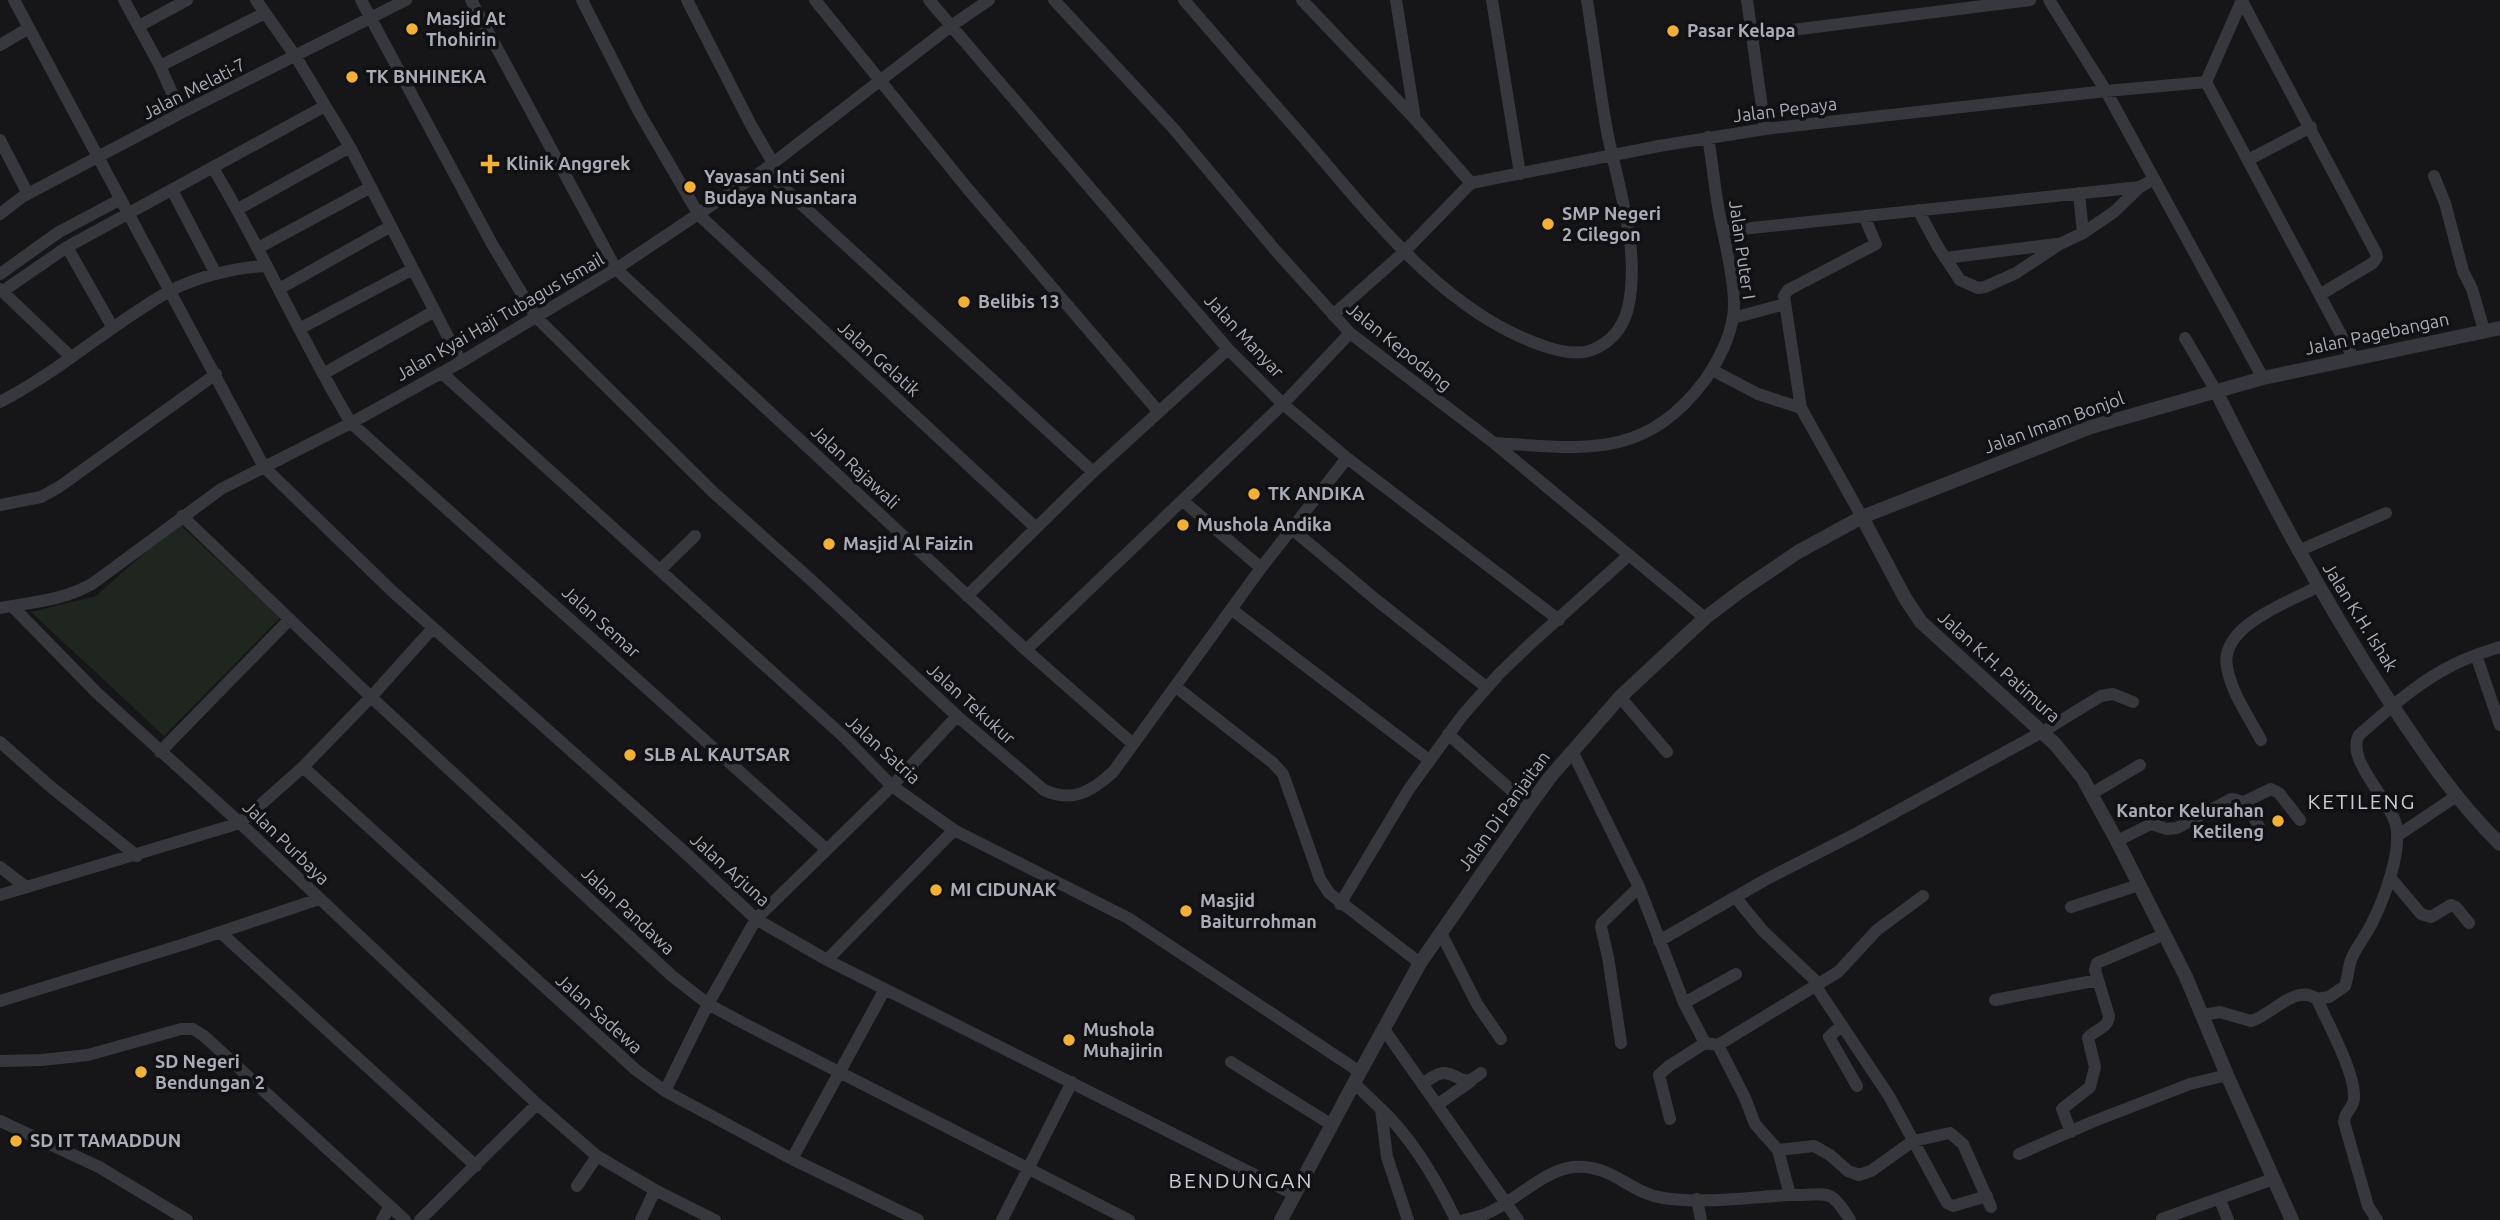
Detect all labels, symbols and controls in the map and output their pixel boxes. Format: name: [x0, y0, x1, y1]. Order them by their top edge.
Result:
place label: Masjid At Thohirin: [426, 8, 506, 49]
place label: Pasar Kelapa: [1687, 20, 1796, 40]
marker: Masjid At Thohirin: [404, 21, 420, 37]
marker: Pasar Kelapa: [1665, 23, 1681, 39]
street label: Jalan Melati-7: [139, 54, 248, 123]
place label: TK BNHINEKA: [366, 66, 486, 86]
marker: TK BNHINEKA: [344, 69, 360, 85]
street label: Jalan Pepaya: [1732, 93, 1838, 125]
place label: Klinik Anggrek: [506, 153, 630, 173]
marker: Klinik Anggrek: [480, 154, 500, 174]
place label: Yayasan Inti Seni Budaya Nusantara: [704, 166, 857, 207]
marker: Yayasan Inti Seni Budaya Nusantara: [682, 179, 698, 195]
street label: Jalan Puter I: [1726, 199, 1760, 301]
place label: SMP Negeri 2 Cilegon: [1562, 203, 1661, 244]
marker: SMP Negeri 2 Cilegon: [1540, 216, 1556, 232]
street label: Jalan Kyai Haji Tubagus Ismail: [392, 248, 607, 384]
street label: Jalan Manyar: [1201, 290, 1288, 381]
place label: Belibis 13: [978, 291, 1060, 311]
marker: Belibis 13: [956, 294, 972, 310]
street label: Jalan Kepodang: [1343, 298, 1456, 394]
street label: Jalan Pagebangan: [2303, 308, 2451, 358]
street label: Jalan Gelatik: [835, 316, 925, 400]
street label: Jalan Imam Bonjol: [1981, 387, 2127, 457]
street label: Jalan Rajawali: [808, 420, 904, 512]
place label: TK ANDIKA: [1268, 483, 1365, 503]
marker: TK ANDIKA: [1246, 486, 1262, 502]
place label: Mushola Andika: [1197, 514, 1332, 534]
marker: Mushola Andika: [1175, 517, 1191, 533]
place label: Masjid Al Faizin: [843, 533, 973, 553]
marker: Masjid Al Faizin: [821, 536, 837, 552]
street label: Jalan K.H. Ishak: [2319, 558, 2402, 675]
street label: Jalan Semar: [559, 581, 645, 661]
street label: Jalan K.H. Patimura: [1935, 606, 2065, 726]
street label: Jalan Tekukur: [924, 659, 1020, 748]
street label: Jalan Satria: [843, 711, 925, 788]
place label: SLB AL KAUTSAR: [644, 744, 790, 764]
marker: SLB AL KAUTSAR: [622, 747, 638, 763]
street label: Jalan Di Panjaitan: [1453, 747, 1553, 874]
district label: KETILENG: [2307, 789, 2417, 813]
street label: Jalan Purbaya: [239, 796, 334, 888]
place label: Kantor Kelurahan Ketileng: [2116, 800, 2264, 841]
marker: Kantor Kelurahan Ketileng: [2270, 813, 2286, 829]
street label: Jalan Arjuna: [687, 829, 774, 910]
street label: Jalan Pandawa: [578, 862, 679, 958]
place label: MI CIDUNAK: [950, 879, 1056, 899]
marker: MI CIDUNAK: [928, 882, 944, 898]
place label: Masjid Baiturrohman: [1200, 890, 1317, 931]
marker: Masjid Baiturrohman: [1178, 903, 1194, 919]
street label: Jalan Sadewa: [553, 969, 647, 1057]
place label: Mushola Muhajirin: [1083, 1019, 1163, 1060]
marker: Mushola Muhajirin: [1061, 1032, 1077, 1048]
place label: SD Negeri Bendungan 2: [155, 1051, 265, 1092]
marker: SD Negeri Bendungan 2: [133, 1064, 149, 1080]
place label: SD IT TAMADDUN: [30, 1130, 181, 1150]
marker: SD IT TAMADDUN: [8, 1133, 24, 1149]
district label: BENDUNGAN: [1169, 1168, 1313, 1192]

